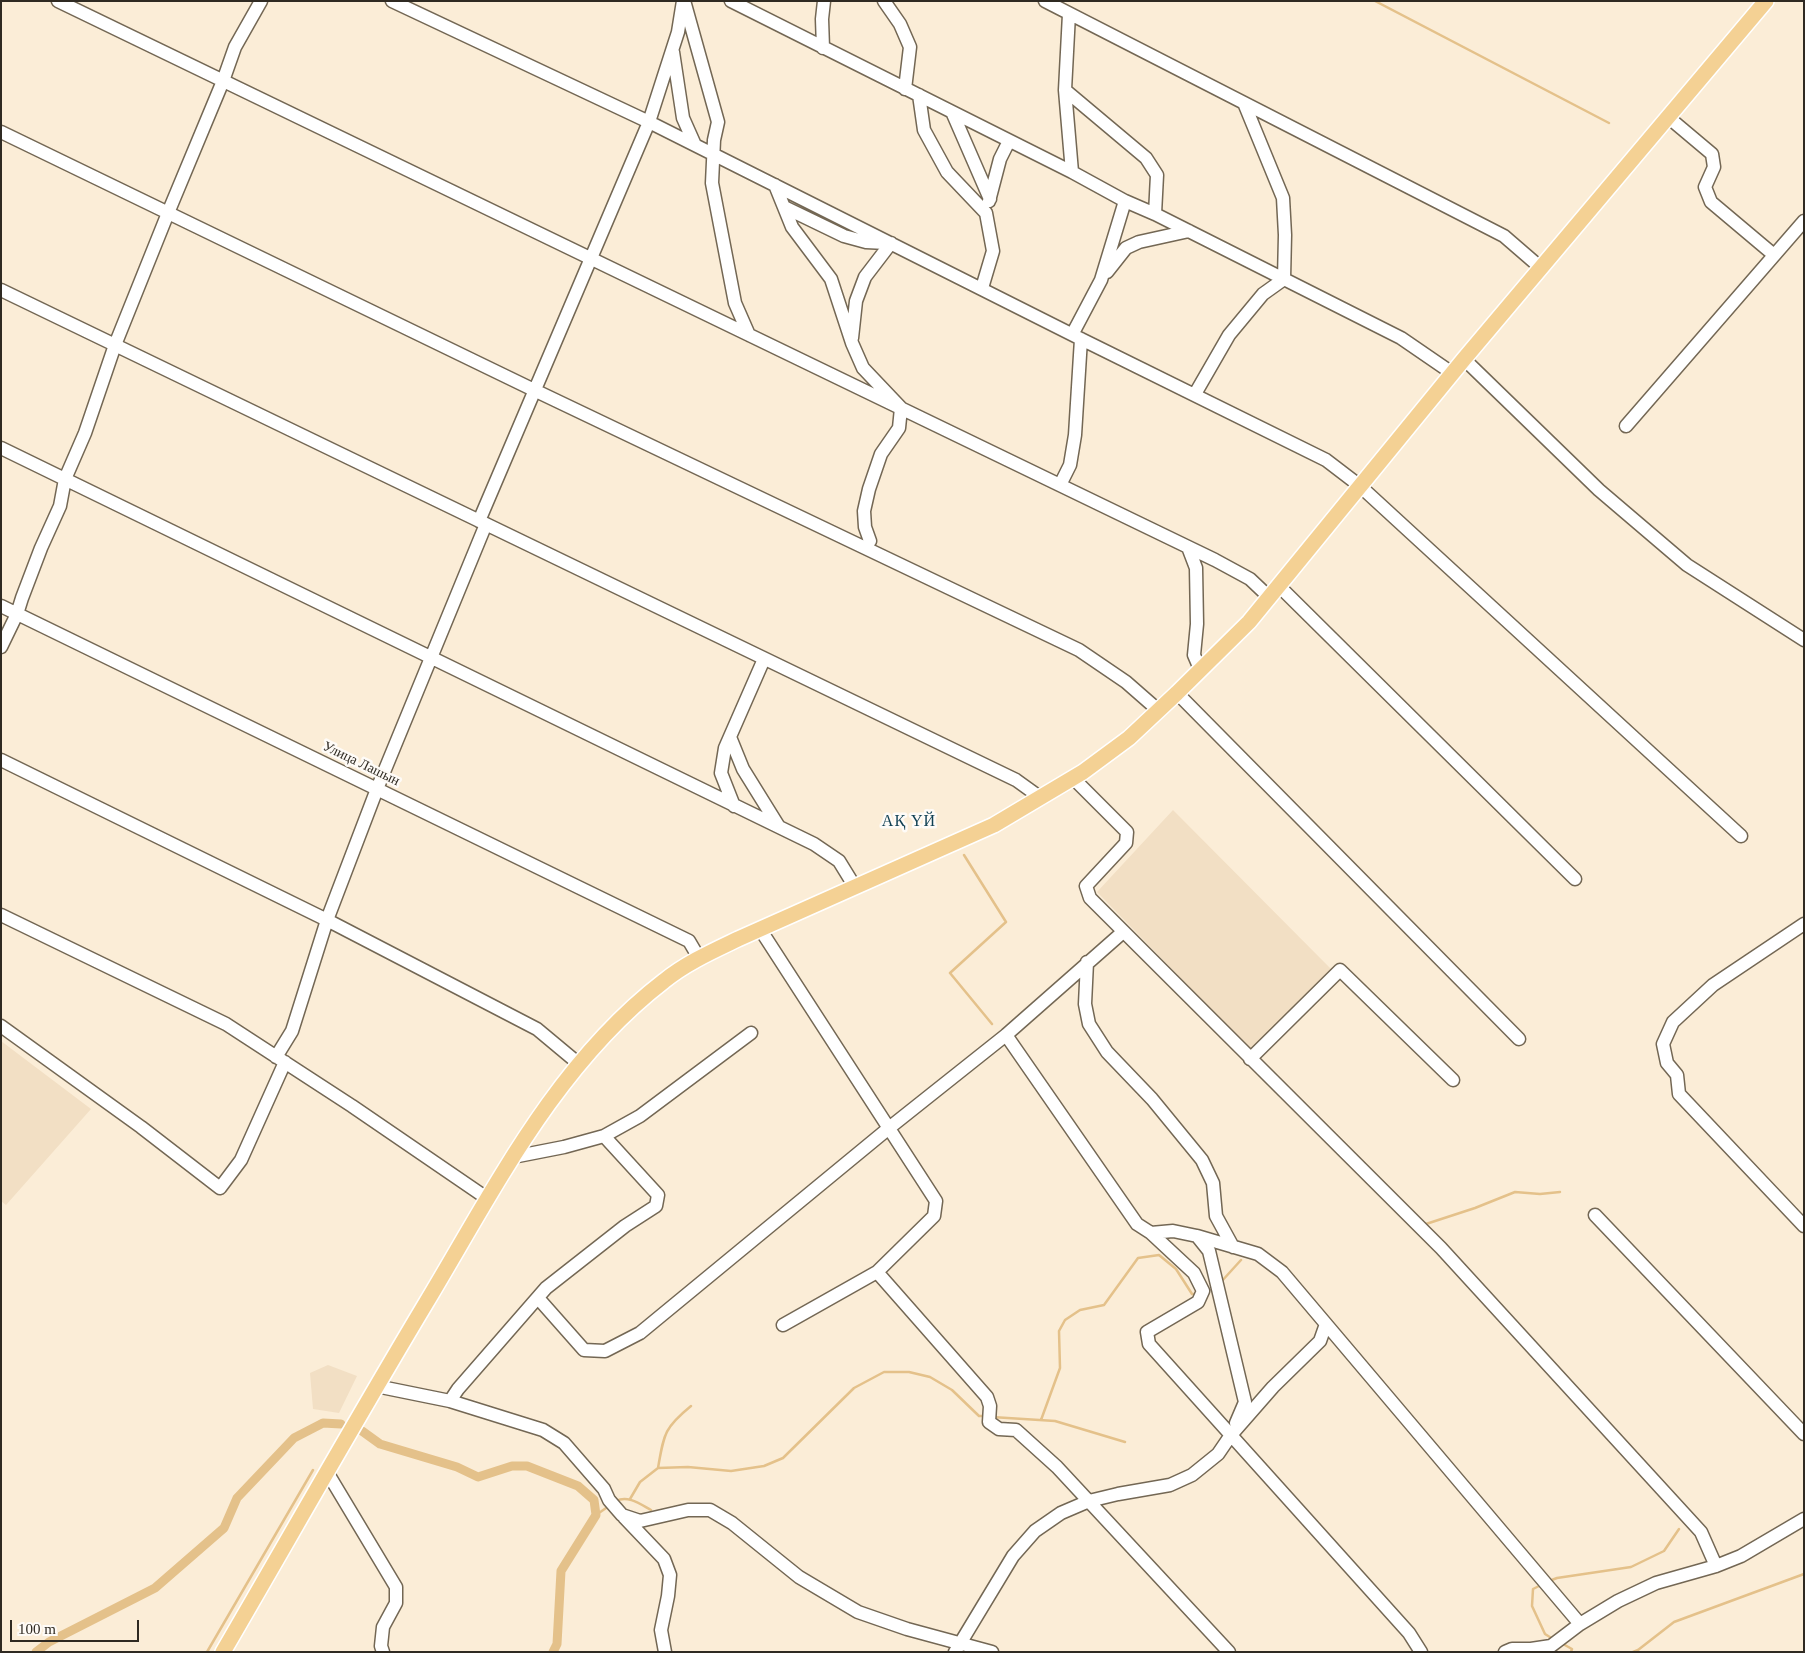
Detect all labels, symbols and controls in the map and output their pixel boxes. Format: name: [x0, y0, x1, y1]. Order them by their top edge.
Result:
street label: Улица Лашын: [320, 738, 402, 790]
district label: АҚ ҮЙ: [881, 812, 937, 832]
scale bar: [12, 1610, 141, 1642]
text: 100 m: [18, 1621, 56, 1637]

